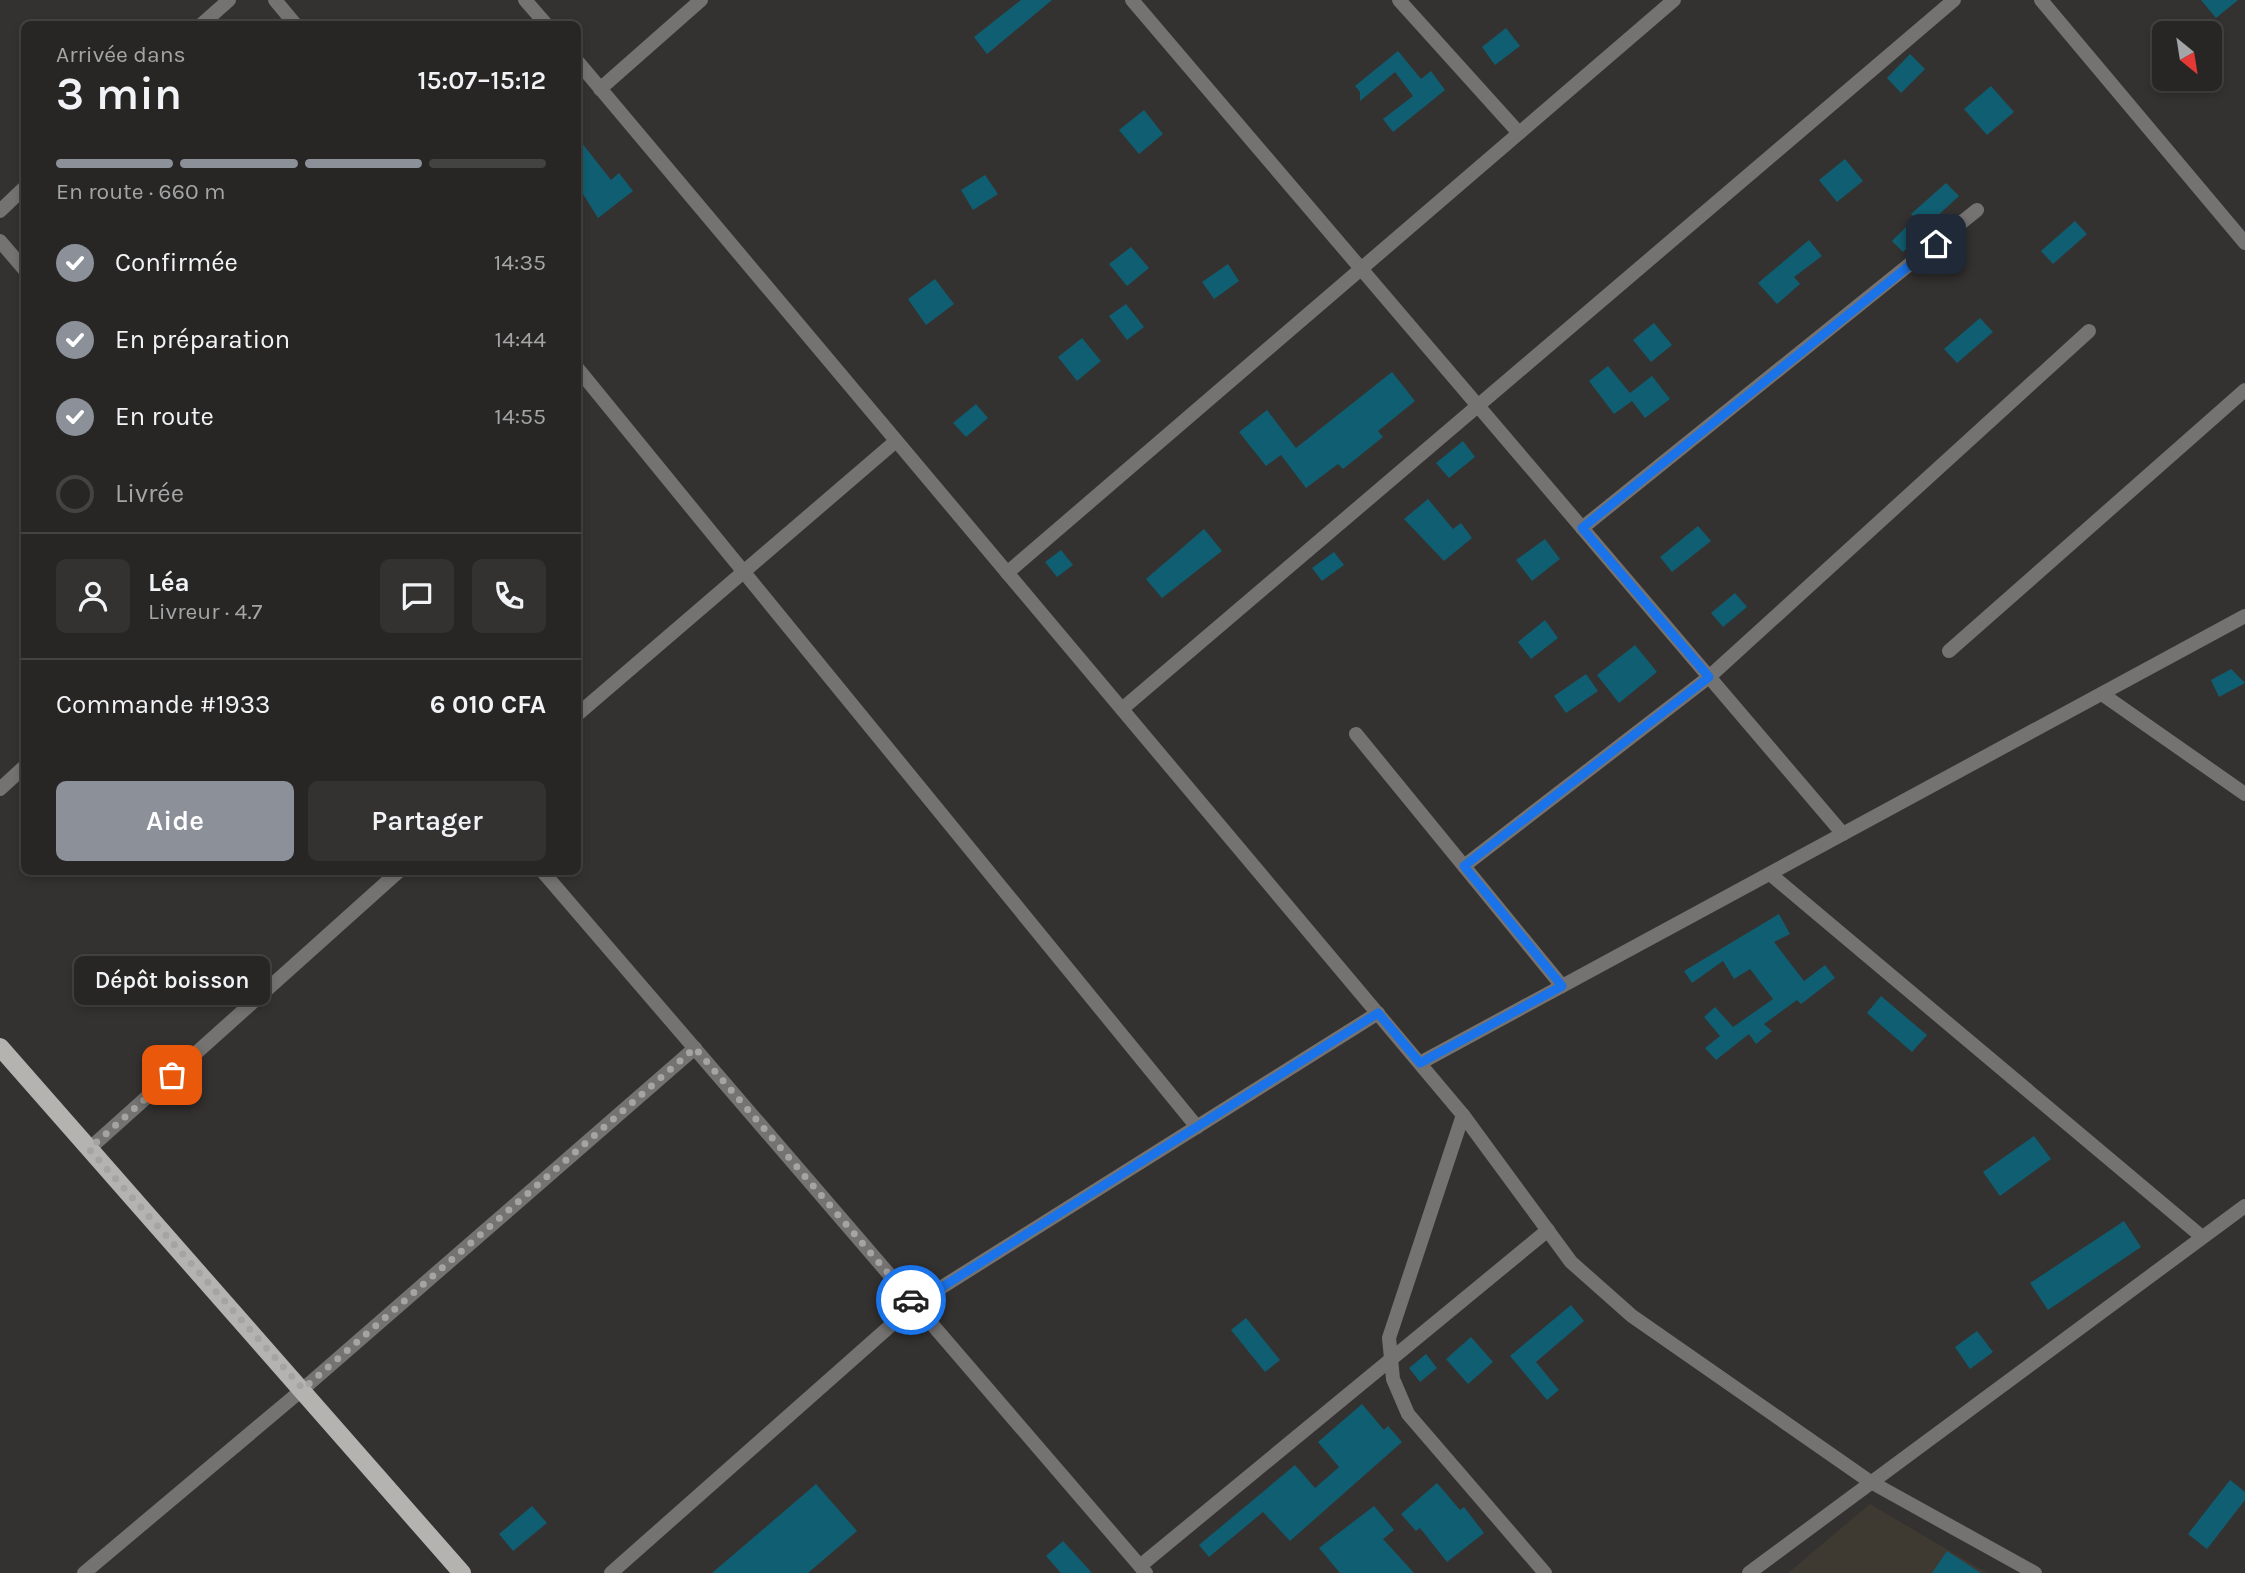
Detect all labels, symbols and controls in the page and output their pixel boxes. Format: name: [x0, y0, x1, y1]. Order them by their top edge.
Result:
north arrow: [2152, 21, 2222, 91]
map controls: [2152, 21, 2222, 91]
text: Arrivée dans: [56, 41, 186, 68]
text: 15:07–15:12: [418, 65, 546, 96]
text: 3 min: [56, 67, 182, 121]
text: En route · 660 m: [56, 178, 226, 205]
pin: [1906, 214, 1966, 274]
icon: home: [1917, 225, 1955, 263]
icon: check: [56, 244, 94, 282]
text: Confirmée: [115, 247, 238, 278]
text: 14:35: [494, 249, 546, 276]
icon: check: [56, 321, 94, 359]
text: En préparation: [115, 324, 290, 355]
text: 14:44: [495, 326, 546, 353]
icon: check: [56, 398, 94, 436]
text: En route: [115, 401, 214, 432]
text: 14:55: [494, 403, 546, 430]
text: Livrée: [115, 478, 184, 509]
button: person: [56, 559, 130, 633]
button: chat: [380, 559, 454, 633]
button: phone: [472, 559, 546, 633]
text: Léa: [148, 567, 190, 598]
text: Livreur · 4.7: [148, 598, 262, 625]
text: Commande #1933: [56, 689, 270, 720]
text: 6 010 CFA: [430, 689, 546, 720]
button: Aide: [56, 781, 294, 861]
button: Partager: [308, 781, 546, 861]
callout: Dépôt boisson: [74, 956, 270, 1005]
text: Dépôt boisson: [95, 967, 249, 994]
pin: [142, 1045, 202, 1105]
icon: bag: [153, 1056, 191, 1094]
courier: [876, 1265, 946, 1335]
icon: car: [892, 1281, 930, 1319]

